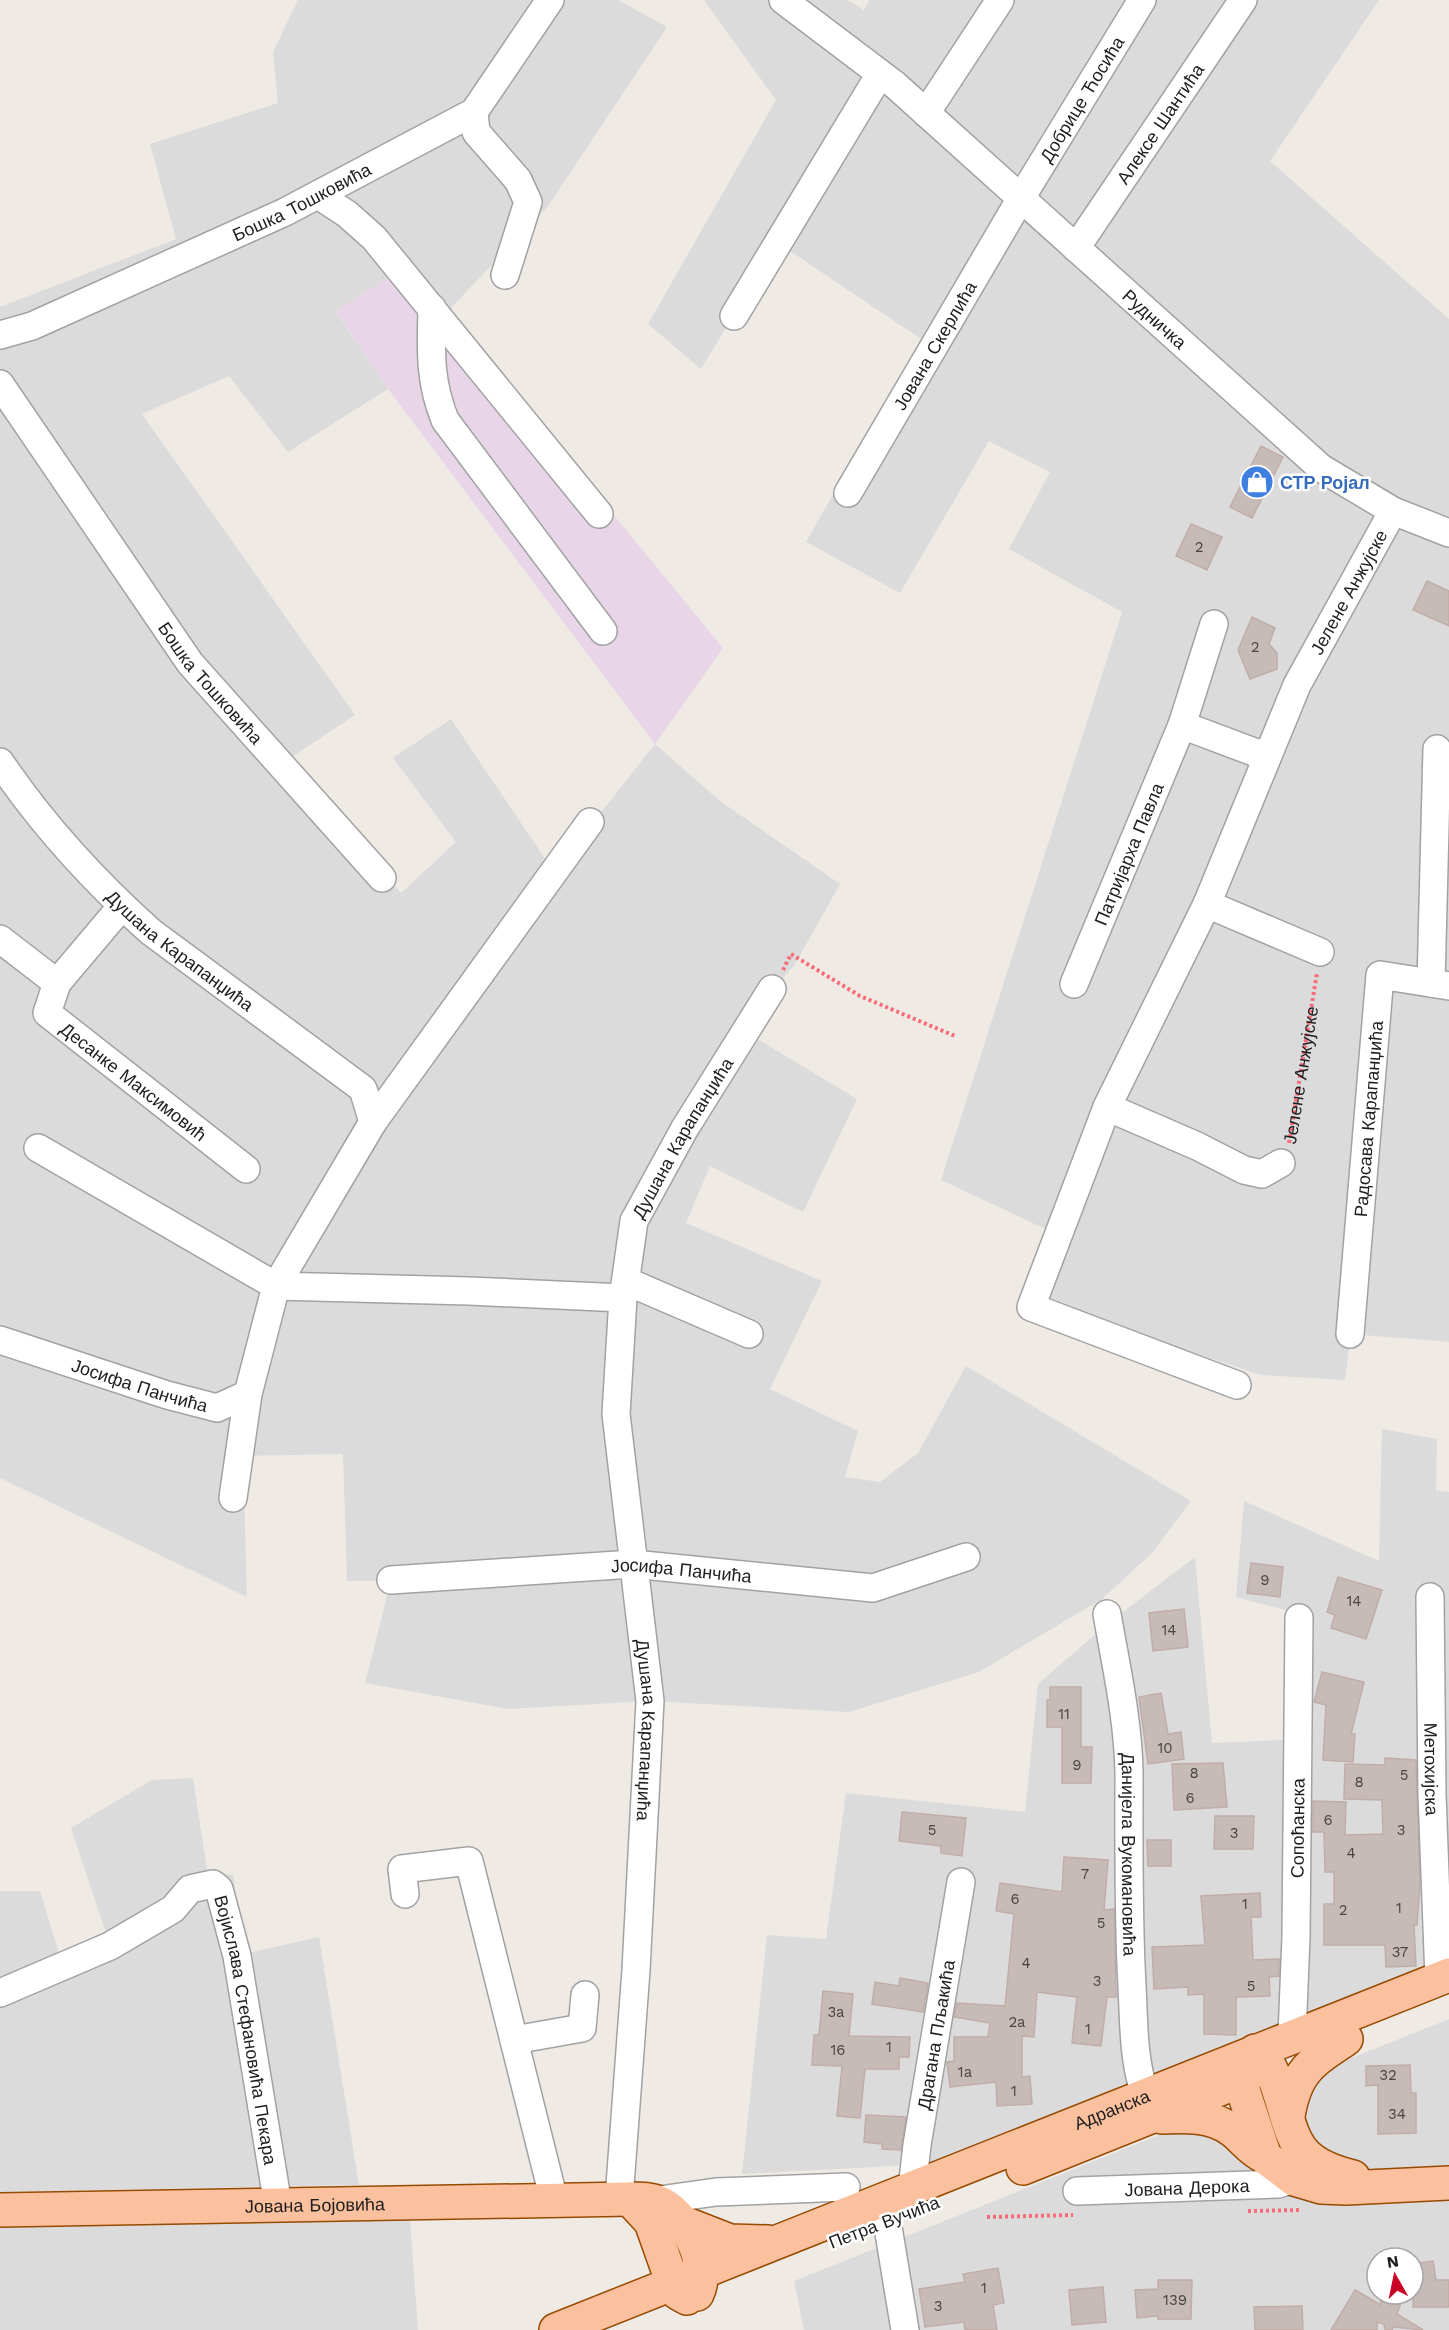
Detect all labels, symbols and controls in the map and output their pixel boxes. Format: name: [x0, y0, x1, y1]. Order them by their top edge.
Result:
street label: Добрице Ћосића: [1035, 31, 1128, 166]
street label: Алексе Шантића: [1112, 59, 1208, 188]
street label: Бошка Тошковића: [229, 158, 375, 245]
street label: Јована Скерлића: [889, 277, 981, 414]
street label: Рудничка: [1119, 284, 1192, 353]
shop icon: СТР Ројал: [1239, 464, 1275, 500]
place label: СТР Ројал: [1280, 472, 1370, 493]
street label: Јелене Анжујске: [1306, 526, 1391, 658]
house number: 2: [1195, 538, 1203, 556]
street label: Бошка Тошковића: [154, 618, 268, 749]
house number: 2: [1251, 638, 1259, 656]
street label: Патријарха Павла: [1089, 779, 1168, 928]
street label: Душана Карапанџића: [102, 885, 259, 1016]
street label: Јелене Анжујске: [1279, 1004, 1322, 1145]
street label: Десанке Максимовић: [57, 1017, 211, 1145]
street label: Радосава Карапанџића: [1349, 1019, 1387, 1218]
street label: Душана Карапанџића: [627, 1053, 738, 1222]
street label: Јосифа Панчића: [69, 1354, 211, 1416]
street label: Јосифа Панчића: [610, 1553, 754, 1586]
house number: 9: [1260, 1571, 1270, 1589]
house number: 14: [1346, 1592, 1362, 1610]
house number: 14: [1161, 1621, 1177, 1639]
street label: Душана Карапанџића: [632, 1638, 661, 1822]
house number: 11: [1058, 1705, 1070, 1723]
street label: Метохијска: [1421, 1722, 1443, 1817]
house number: 10: [1157, 1739, 1173, 1757]
street label: Данијела Вукомановића: [1118, 1752, 1141, 1957]
house number: 9: [1072, 1756, 1082, 1774]
house number: 8: [1189, 1764, 1199, 1782]
house number: 5: [1400, 1766, 1408, 1784]
house number: 8: [1354, 1773, 1364, 1791]
street label: Сопоћанска: [1286, 1777, 1308, 1878]
house number: 6: [1185, 1789, 1195, 1807]
house number: 6: [1323, 1811, 1333, 1829]
house number: 5: [928, 1821, 936, 1839]
house number: 3: [1397, 1821, 1405, 1839]
house number: 3: [1230, 1824, 1238, 1842]
house number: 4: [1346, 1844, 1356, 1862]
house number: 7: [1081, 1865, 1089, 1883]
house number: 6: [1010, 1890, 1020, 1908]
street label: Војислава Стефановића Пекара: [211, 1893, 282, 2167]
house number: 1: [1242, 1895, 1248, 1913]
house number: 1: [1396, 1899, 1402, 1917]
house number: 2: [1339, 1901, 1347, 1919]
house number: 5: [1097, 1914, 1105, 1932]
house number: 37: [1392, 1943, 1408, 1961]
house number: 4: [1021, 1954, 1031, 1972]
street label: Драгана Пљакића: [913, 1957, 958, 2111]
house number: 3: [1093, 1972, 1101, 1990]
house number: 5: [1247, 1977, 1255, 1995]
house number: 3a: [827, 2003, 845, 2021]
house number: 2a: [1008, 2013, 1026, 2031]
house number: 1: [1085, 2020, 1091, 2038]
house number: 1: [886, 2038, 892, 2056]
house number: 16: [831, 2041, 845, 2059]
house number: 1a: [958, 2063, 973, 2081]
house number: 32: [1379, 2066, 1397, 2084]
house number: 1: [1011, 2082, 1017, 2100]
street label: Адранска: [1071, 2084, 1154, 2134]
house number: 34: [1388, 2105, 1406, 2123]
street label: Јована Дерока: [1124, 2174, 1251, 2200]
street label: Петра Вучића: [826, 2191, 943, 2253]
street label: Јована Бојовића: [245, 2193, 386, 2216]
north arrow: [1365, 2246, 1425, 2306]
text: N: [1385, 2251, 1400, 2272]
house number: 1: [981, 2279, 987, 2297]
house number: 139: [1163, 2291, 1187, 2309]
house number: 3: [934, 2297, 942, 2315]

